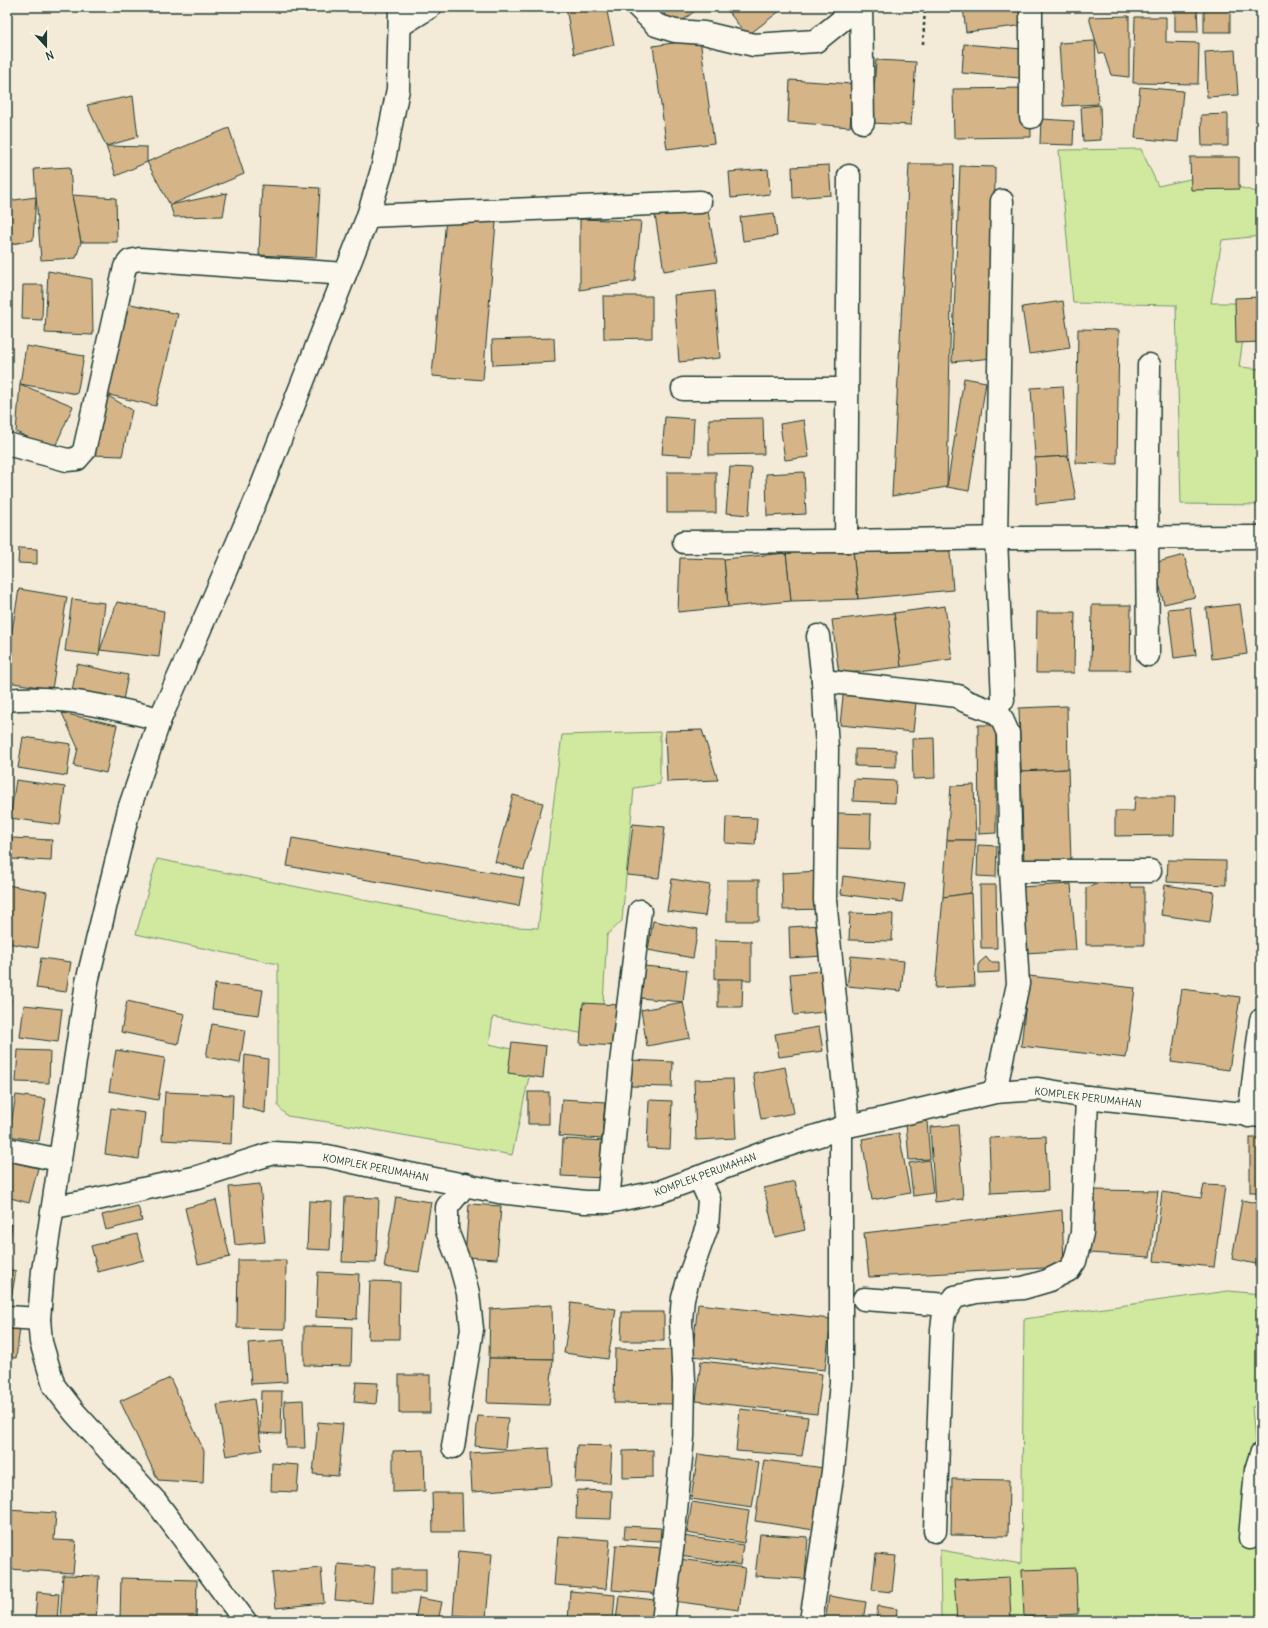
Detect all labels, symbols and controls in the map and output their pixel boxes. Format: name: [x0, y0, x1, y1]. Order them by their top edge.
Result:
north arrow: [26, 26, 66, 66]
text: N: [44, 47, 56, 63]
street label: KOMPLEK PERUMAHAN: [1034, 1084, 1142, 1111]
street label: KOMPLEK PERUMAHAN: [652, 1150, 758, 1199]
street label: KOMPLEK PERUMAHAN: [322, 1151, 430, 1184]

